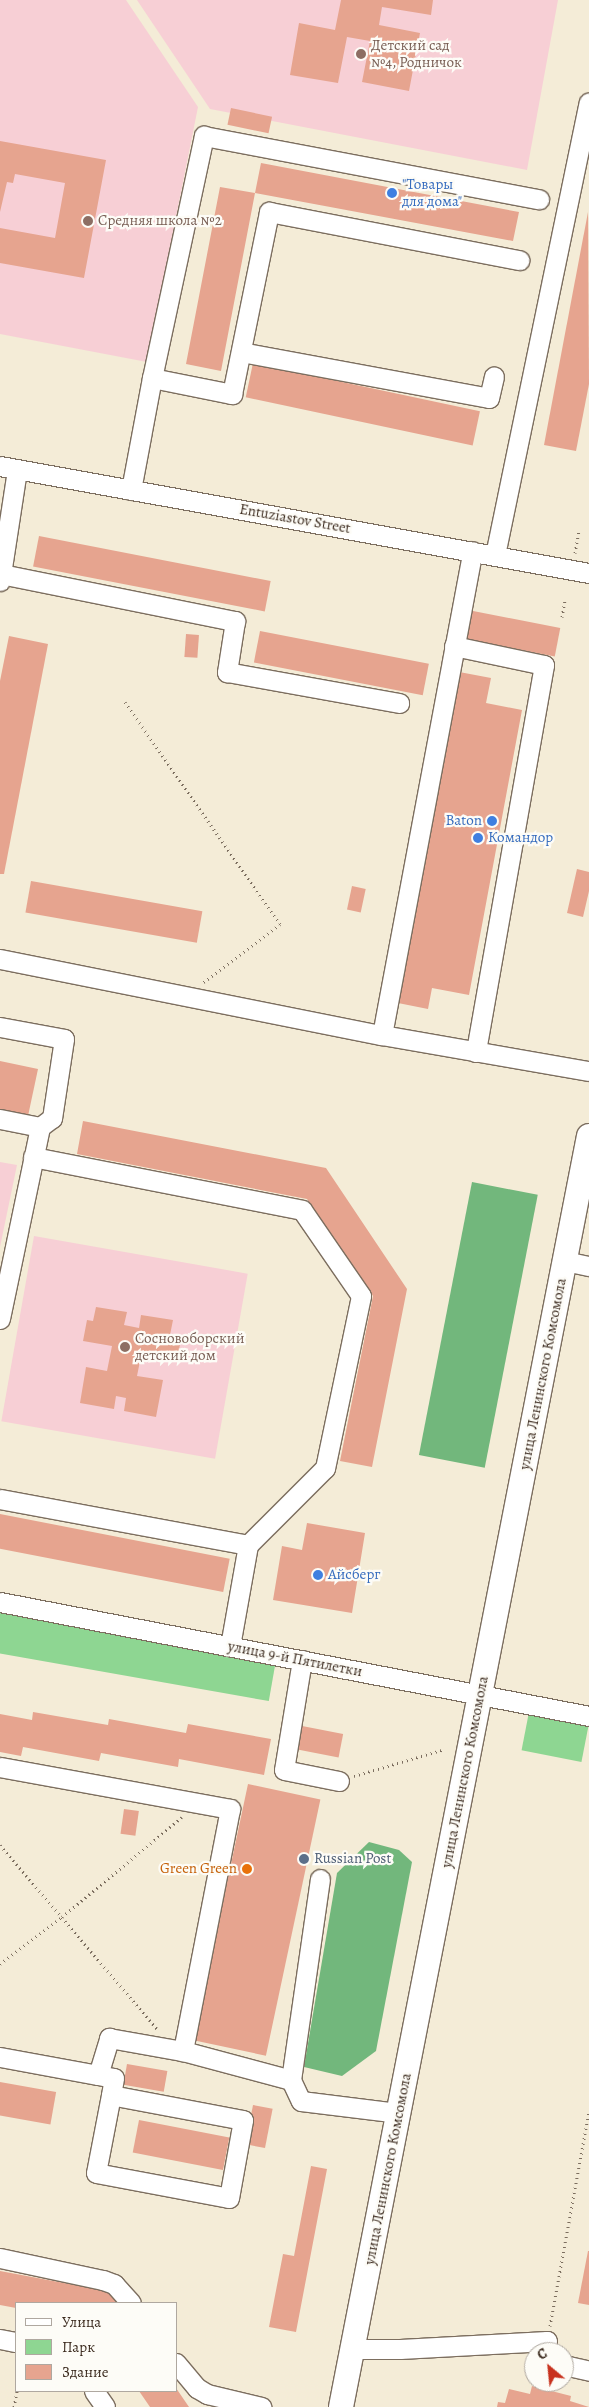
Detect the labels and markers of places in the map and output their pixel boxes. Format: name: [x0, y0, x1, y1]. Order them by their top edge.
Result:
place label: Детский сад №4, Родничок: [371, 36, 462, 71]
marker: Детский сад №4, Родничок: [355, 48, 367, 60]
place label: "Товары для дома": [402, 175, 462, 210]
marker: "Товары для дома": [386, 187, 398, 199]
place label: Средняя школа №2: [98, 212, 222, 230]
marker: Средняя школа №2: [82, 215, 94, 227]
place label: Baton: [445, 812, 482, 830]
marker: Baton: [486, 815, 498, 827]
place label: Командор: [488, 829, 553, 847]
marker: Командор: [472, 832, 484, 844]
place label: Сосновоборский детский дом: [135, 1329, 244, 1364]
marker: Сосновоборский детский дом: [119, 1341, 131, 1353]
place label: Айсберг: [328, 1566, 381, 1584]
marker: Айсберг: [312, 1569, 324, 1581]
place label: Russian Post: [314, 1850, 391, 1868]
marker: Russian Post: [298, 1853, 310, 1865]
place label: Green Green: [160, 1860, 237, 1878]
marker: Green Green: [241, 1863, 253, 1875]

